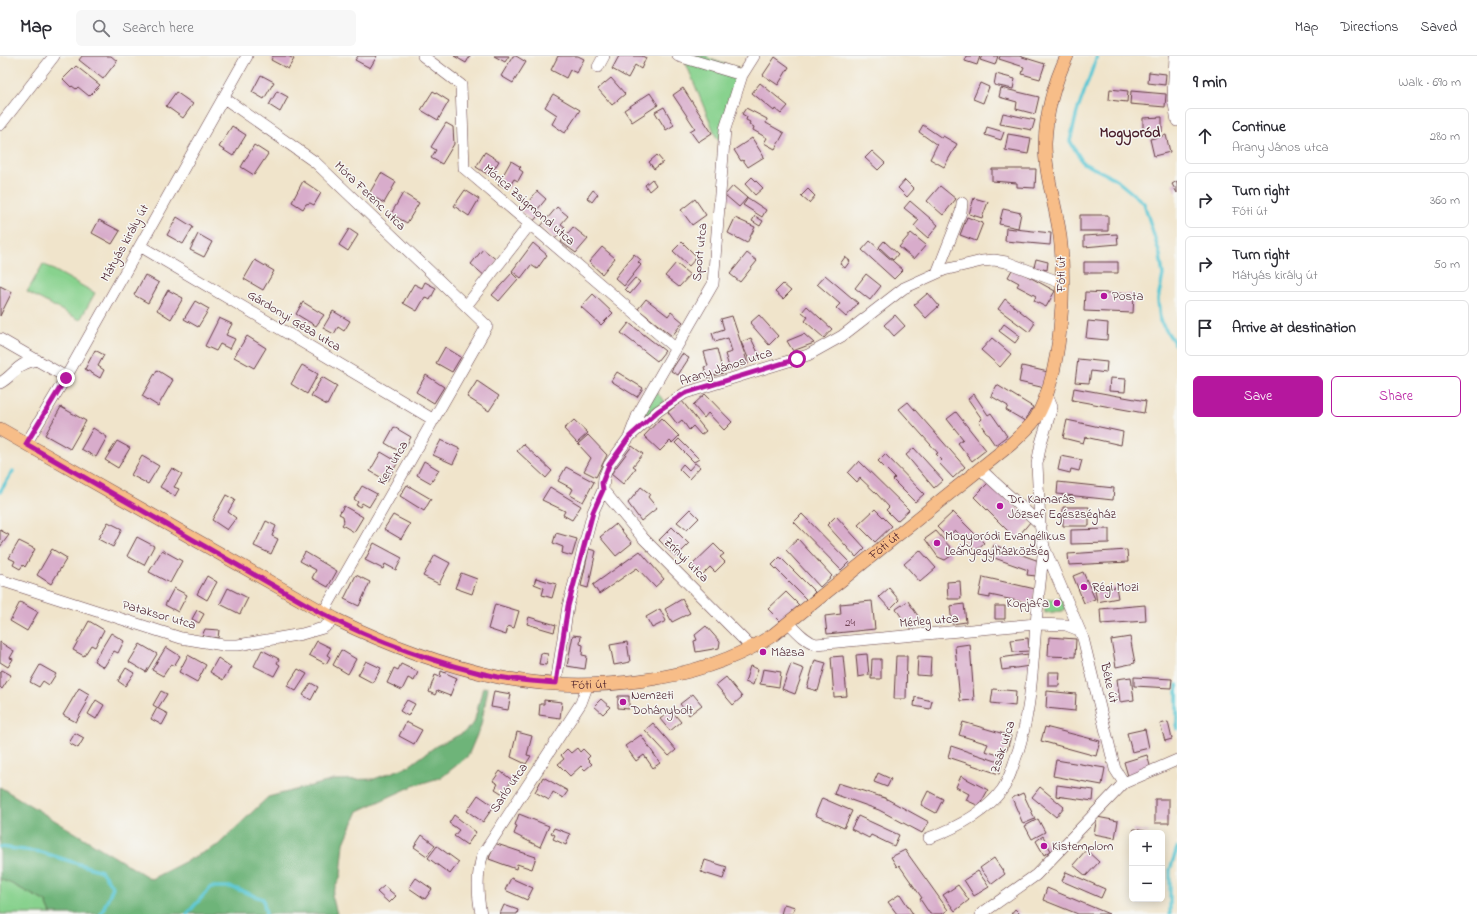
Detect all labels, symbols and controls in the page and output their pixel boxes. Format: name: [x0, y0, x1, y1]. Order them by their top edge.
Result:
search box: [76, 10, 356, 46]
text: Map: [20, 14, 52, 41]
icon: search: [90, 17, 112, 39]
text: Search here: [122, 17, 194, 39]
text: Map: [1295, 17, 1318, 38]
text: Directions: [1340, 17, 1398, 38]
text: Saved: [1420, 17, 1457, 38]
text: 9 min: [1193, 70, 1227, 95]
text: Walk · 690 m: [1398, 73, 1461, 92]
text: Continue: [1232, 116, 1286, 138]
district label: Mogyoród: [1099, 122, 1161, 146]
icon: ahead: [1194, 125, 1216, 147]
text: 280 m: [1430, 127, 1460, 146]
text: Arany János utca: [1232, 138, 1328, 157]
street label: Móra Ferenc utca: [330, 157, 410, 235]
street label: Móricz Zsigmond utca: [478, 160, 579, 251]
text: Turn right: [1232, 180, 1290, 202]
icon: right: [1194, 189, 1216, 211]
text: 360 m: [1430, 191, 1460, 210]
street label: Mátyás király út: [96, 200, 155, 286]
text: Fóti út: [1232, 202, 1268, 221]
street label: Sport utca: [688, 222, 712, 282]
text: Turn right: [1232, 244, 1290, 266]
icon: right: [1194, 253, 1216, 275]
text: 50 m: [1434, 255, 1460, 274]
street label: Fóti út: [1052, 256, 1071, 293]
text: Mátyás király út: [1232, 266, 1318, 285]
street label: Gárdonyi Géza utca: [243, 285, 344, 357]
place label: Posta: [1112, 287, 1144, 306]
marker: Posta: [1099, 291, 1109, 301]
icon: arrive: [1194, 317, 1216, 339]
text: Arrive at destination: [1232, 317, 1356, 339]
street label: Arany János utca: [677, 343, 775, 392]
route start: [788, 350, 806, 368]
route end: [57, 369, 75, 387]
button: Save: [1193, 376, 1323, 417]
button: Share: [1331, 376, 1461, 417]
street label: Kert utca: [373, 437, 413, 489]
place label: Dr. Kamarás József Egészségház: [1007, 490, 1116, 525]
marker: Dr. Kamarás József Egészségház: [995, 501, 1005, 511]
street label: Fóti út: [864, 526, 905, 565]
place label: Mogyoródi Evangélikus Leányegyházközség: [945, 527, 1066, 562]
street label: Zrínyi utca: [658, 533, 713, 588]
marker: Mogyoródi Evangélikus Leányegyházközség: [932, 538, 942, 548]
place label: Régi Mozi: [1092, 578, 1139, 598]
marker: Régi Mozi: [1079, 582, 1089, 592]
place label: Kopjafa: [1006, 594, 1049, 613]
street label: Pataksor utca: [120, 595, 198, 635]
marker: Kopjafa: [1052, 598, 1062, 608]
street label: Mérleg utca: [899, 609, 960, 634]
house number: 24: [845, 615, 855, 631]
place label: Mázsa: [771, 643, 805, 662]
marker: Mázsa: [758, 647, 768, 657]
street label: Béke út: [1095, 660, 1123, 706]
street label: Fóti út: [570, 674, 608, 694]
place label: Nemzeti Dohánybolt: [630, 686, 694, 721]
marker: Nemzeti Dohánybolt: [618, 697, 628, 707]
street label: Zsák utca: [986, 718, 1020, 776]
street label: Sarló utca: [485, 759, 533, 817]
map controls: [1129, 830, 1165, 902]
button: +: [1129, 830, 1165, 866]
place label: Kistemplom: [1052, 837, 1113, 856]
marker: Kistemplom: [1039, 841, 1049, 851]
button: −: [1129, 866, 1165, 902]

